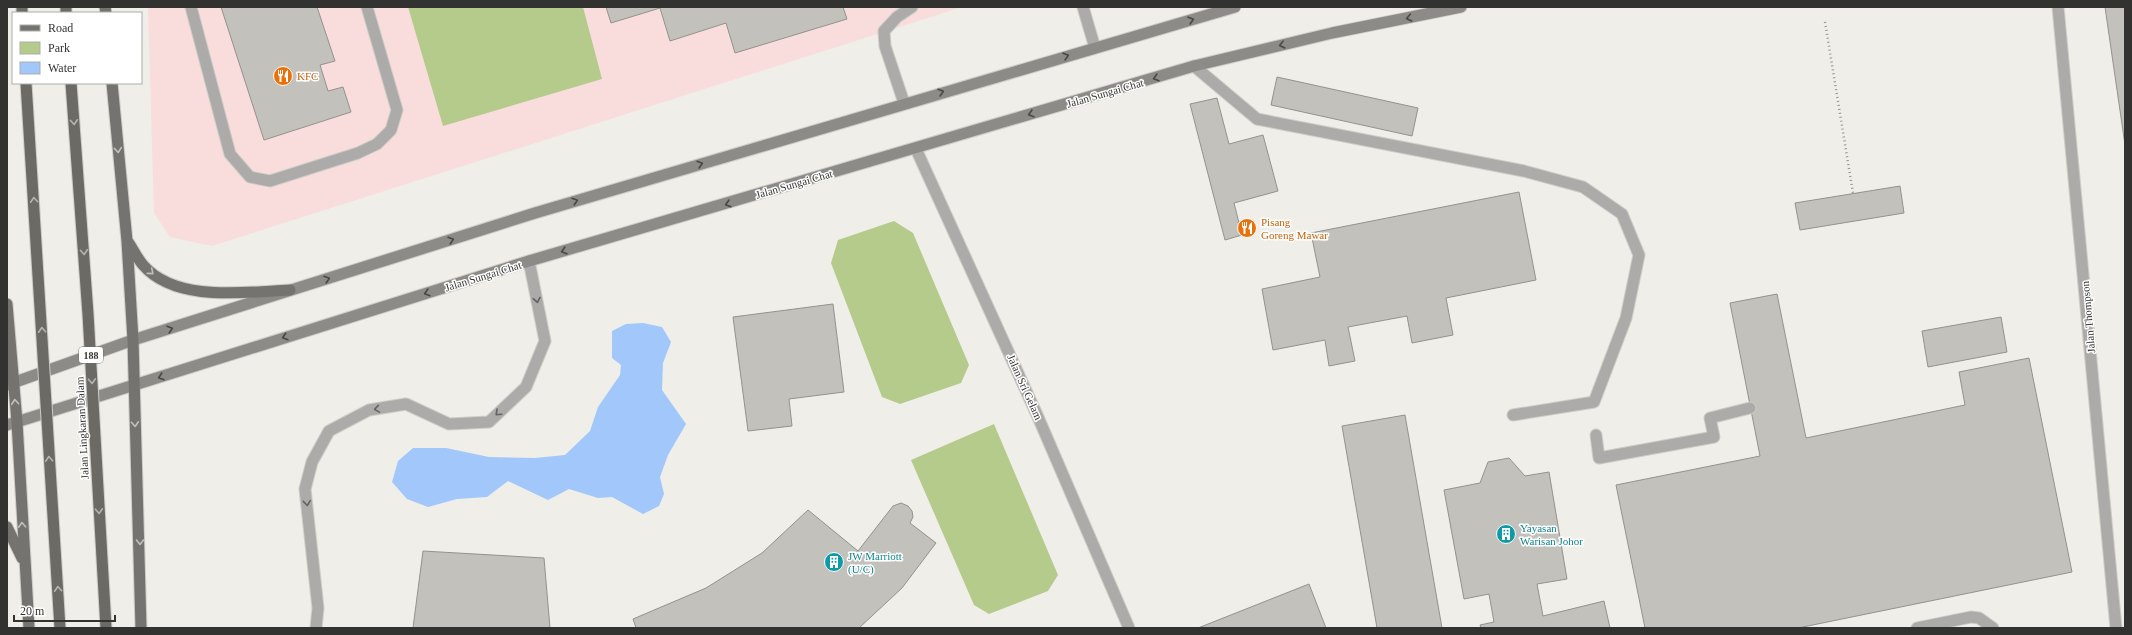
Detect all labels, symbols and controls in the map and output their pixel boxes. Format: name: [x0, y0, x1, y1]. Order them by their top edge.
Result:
legend: [12, 12, 142, 84]
one-way arrow: [1406, 13, 1412, 21]
one-way arrow: [1187, 16, 1194, 25]
text: Road: [48, 21, 73, 35]
text: Park: [48, 41, 70, 55]
one-way arrow: [1279, 41, 1285, 49]
one-way arrow: [1062, 52, 1069, 61]
text: Water: [48, 61, 76, 75]
restaurant icon: KFC: [272, 65, 294, 87]
place label: KFC: [297, 70, 318, 82]
one-way arrow: [1153, 73, 1160, 82]
street label: Jalan Sungai Chat: [1065, 76, 1145, 110]
one-way arrow: [938, 89, 944, 97]
one-way arrow: [1028, 110, 1035, 118]
one-way arrow: [70, 119, 79, 125]
one-way arrow: [113, 147, 122, 153]
one-way arrow: [696, 160, 703, 169]
street label: Jalan Sungai Chat: [754, 167, 834, 201]
one-way arrow: [29, 197, 38, 203]
one-way arrow: [572, 197, 579, 206]
one-way arrow: [725, 199, 732, 208]
place label: Pisang Goreng Mawar: [1261, 216, 1328, 241]
restaurant icon: Pisang Goreng Mawar: [1236, 217, 1258, 239]
one-way arrow: [447, 236, 454, 245]
one-way arrow: [561, 246, 568, 255]
one-way arrow: [79, 249, 88, 255]
street label: Jalan Sungai Chat: [443, 259, 523, 293]
one-way arrow: [146, 267, 154, 275]
one-way arrow: [323, 275, 330, 284]
street label: Jalan Thompson: [2079, 280, 2097, 353]
one-way arrow: [423, 288, 430, 297]
one-way arrow: [532, 297, 540, 303]
one-way arrow: [166, 325, 173, 333]
one-way arrow: [37, 327, 46, 333]
one-way arrow: [281, 333, 288, 341]
road number: 188: [79, 347, 103, 363]
street label: Jalan Sri Gelam: [1005, 352, 1045, 422]
one-way arrow: [157, 372, 164, 381]
street label: Jalan Lingkaran Dalam: [73, 376, 91, 480]
one-way arrow: [88, 378, 97, 384]
one-way arrow: [11, 399, 20, 405]
one-way arrow: [373, 404, 380, 413]
one-way arrow: [495, 409, 503, 416]
one-way arrow: [131, 421, 140, 427]
one-way arrow: [45, 456, 53, 462]
one-way arrow: [302, 500, 311, 506]
one-way arrow: [95, 508, 104, 514]
one-way arrow: [18, 522, 27, 528]
place label: Yayasan Warisan Johor: [1520, 522, 1583, 547]
building icon: Yayasan Warisan Johor: [1495, 523, 1517, 545]
one-way arrow: [135, 539, 144, 545]
place label: JW Marriott (U/C): [848, 550, 902, 576]
building icon: JW Marriott (U/C): [823, 551, 845, 573]
one-way arrow: [53, 586, 62, 592]
scale bar: [14, 597, 115, 623]
text: 20 m: [20, 604, 45, 618]

